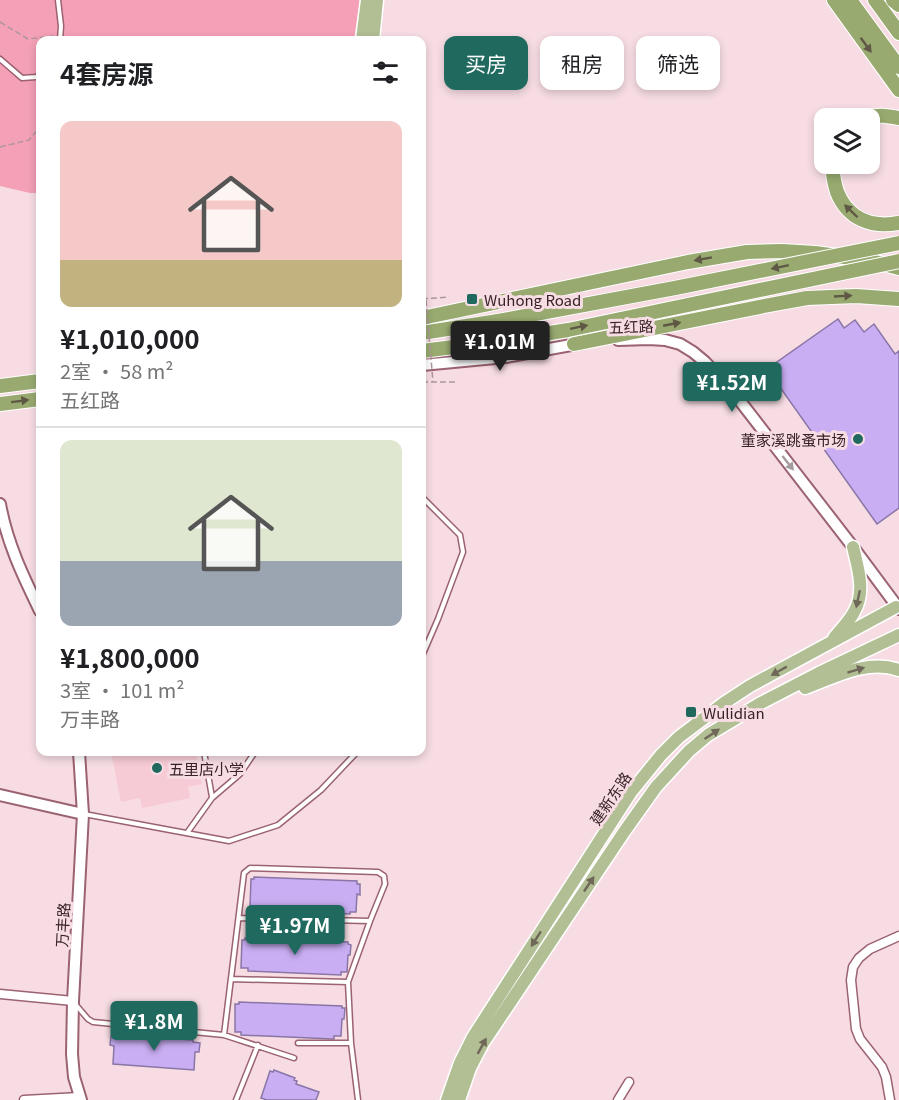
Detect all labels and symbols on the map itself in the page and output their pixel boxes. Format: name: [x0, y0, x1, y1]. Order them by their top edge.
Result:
one-way arrow: [860, 36, 872, 52]
one-way arrow: [843, 204, 858, 218]
one-way arrow: [693, 255, 712, 264]
one-way arrow: [770, 263, 789, 272]
place label: Wuhong Road: [484, 289, 581, 310]
marker: Wuhong Road: [465, 292, 479, 306]
one-way arrow: [834, 292, 853, 301]
street label: 五红路: [608, 315, 654, 337]
one-way arrow: [663, 319, 682, 328]
pin: ¥1.01M: [451, 321, 549, 372]
one-way arrow: [570, 322, 589, 331]
pin: ¥1.52M: [683, 362, 781, 413]
one-way arrow: [11, 397, 30, 406]
place label: 董家溪跳蚤市场: [741, 429, 846, 450]
marker: 董家溪跳蚤市场: [851, 432, 865, 446]
one-way arrow: [782, 455, 794, 470]
one-way arrow: [853, 590, 862, 609]
one-way arrow: [847, 665, 865, 674]
one-way arrow: [770, 666, 787, 676]
place label: Wulidian: [703, 702, 765, 723]
marker: Wulidian: [684, 705, 698, 719]
one-way arrow: [703, 728, 720, 739]
place label: 五里店小学: [169, 758, 244, 779]
marker: 五里店小学: [150, 761, 164, 775]
street label: 建新东路: [585, 767, 635, 829]
one-way arrow: [583, 876, 595, 892]
street label: 万丰路: [50, 902, 74, 948]
pin: ¥1.97M: [246, 905, 344, 956]
one-way arrow: [531, 931, 542, 947]
pin: ¥1.8M: [112, 1001, 196, 1052]
one-way arrow: [477, 1038, 487, 1055]

